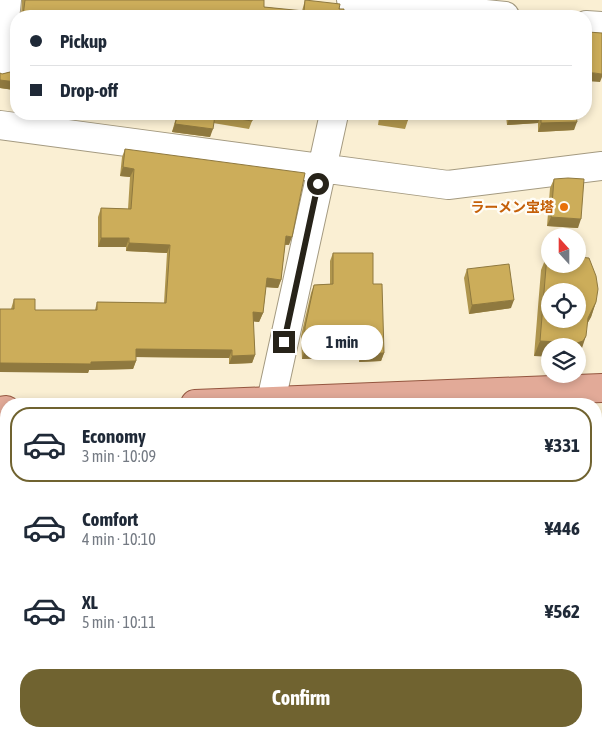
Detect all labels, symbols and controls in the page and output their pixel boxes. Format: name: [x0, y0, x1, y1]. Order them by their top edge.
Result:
text: Pickup: [60, 30, 107, 52]
text: Drop-off: [60, 79, 118, 101]
route start: [307, 173, 329, 195]
place label: ラーメン宝塔: [471, 199, 554, 215]
marker: ラーメン宝塔: [558, 201, 570, 213]
north arrow: [541, 228, 586, 272]
map controls: [541, 228, 586, 383]
button: locate: [541, 283, 586, 328]
callout: 1 min: [302, 324, 384, 360]
route end: [273, 331, 295, 353]
text: 1 min: [326, 333, 358, 351]
button: layers: [541, 338, 586, 383]
icon: car: [22, 422, 67, 467]
text: Economy: [82, 425, 146, 447]
text: ¥331: [545, 434, 580, 456]
text: 3 min · 10:09: [82, 447, 156, 465]
icon: car: [22, 505, 67, 550]
text: Comfort: [82, 508, 138, 530]
text: ¥446: [545, 517, 580, 539]
text: 4 min · 10:10: [82, 530, 156, 548]
icon: car: [22, 588, 67, 633]
text: XL: [82, 591, 98, 613]
text: ¥562: [545, 600, 580, 622]
text: 5 min · 10:11: [82, 613, 156, 631]
button: Confirm: [20, 669, 582, 727]

